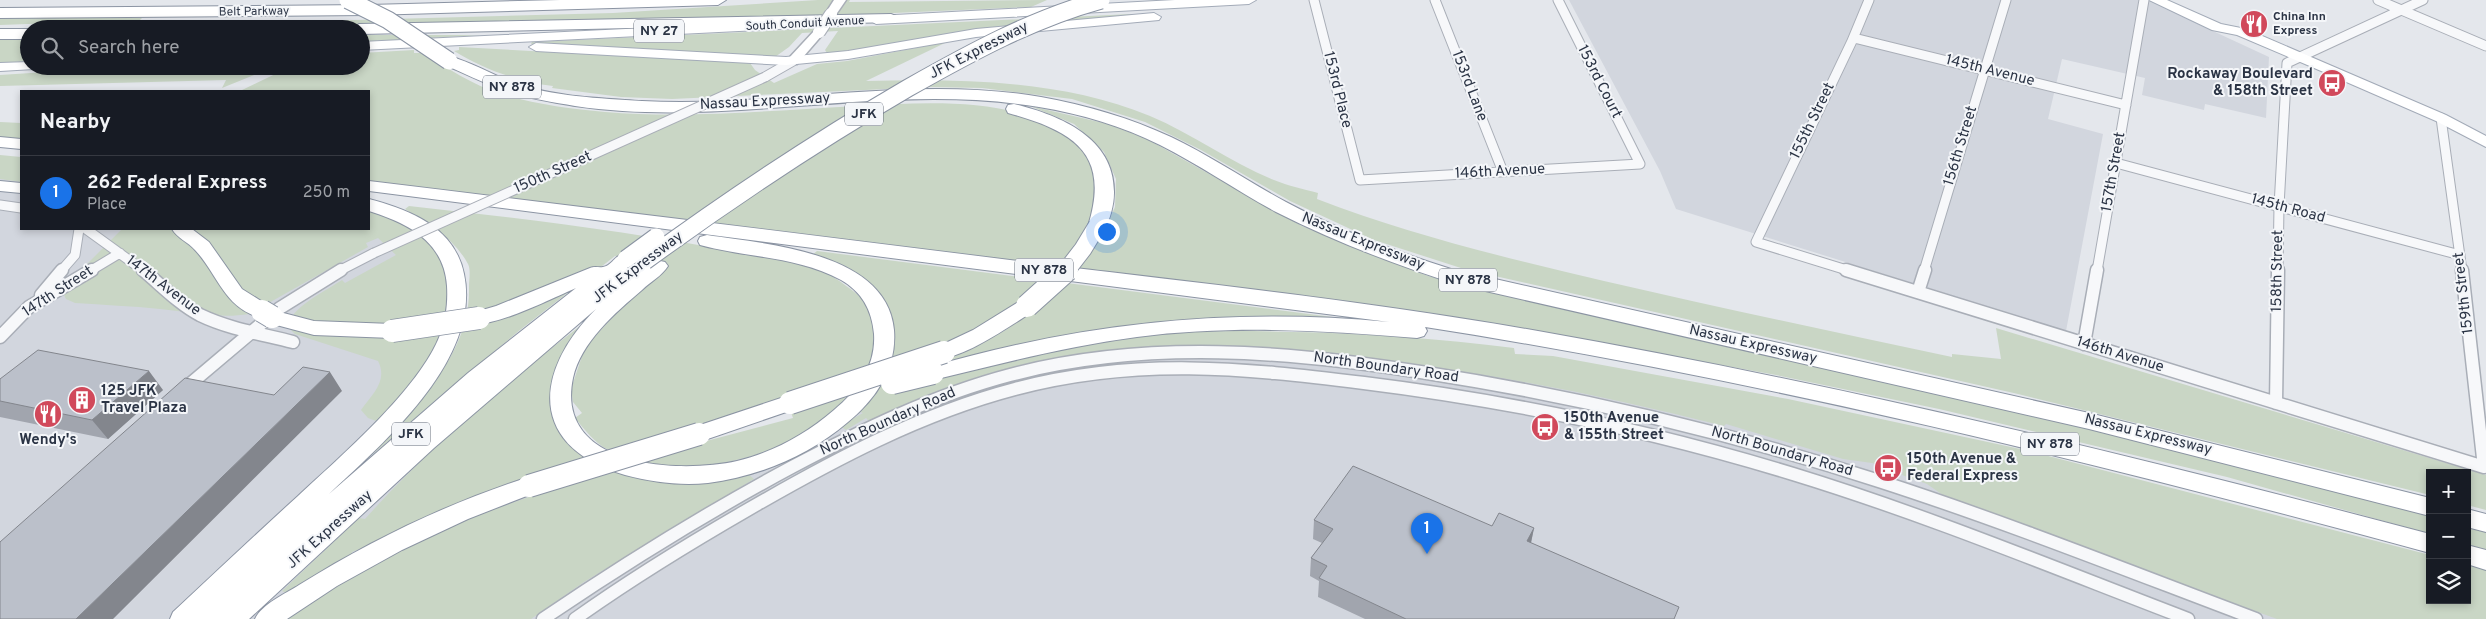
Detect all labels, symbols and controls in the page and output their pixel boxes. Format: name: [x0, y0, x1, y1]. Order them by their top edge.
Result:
street label: Belt Parkway: [219, 3, 289, 21]
restaurant icon: China Inn Express: [2239, 9, 2269, 39]
place label: China Inn Express: [2273, 9, 2326, 39]
street label: South Conduit Avenue: [745, 13, 865, 35]
street label: JFK Expressway: [926, 18, 1032, 84]
search box: [20, 20, 370, 75]
road number: NY 27: [634, 20, 684, 42]
icon: search: [38, 34, 66, 62]
text: Search here: [78, 36, 180, 60]
street label: 153rd Court: [1572, 42, 1626, 122]
street label: 153rd Lane: [1447, 48, 1491, 124]
street label: 153rd Place: [1318, 50, 1356, 130]
street label: 145th Avenue: [1944, 51, 2036, 91]
place label: Rockaway Boulevard & 158th Street: [2167, 65, 2313, 101]
bus stop icon: Rockaway Boulevard & 158th Street: [2317, 68, 2347, 98]
road number: NY 878: [483, 75, 541, 98]
street label: 155th Street: [1786, 80, 1840, 162]
street label: Nassau Expressway: [699, 89, 831, 115]
road number: JFK: [845, 102, 883, 126]
street label: 156th Street: [1940, 104, 1982, 188]
text: Nearby: [40, 109, 111, 136]
street label: 157th Street: [2098, 131, 2130, 213]
street label: 150th Street: [511, 147, 595, 199]
street label: 146th Avenue: [1454, 160, 1546, 184]
text: 262 Federal Express: [87, 171, 267, 195]
text: 1: [53, 183, 59, 203]
text: 250 m: [303, 183, 350, 203]
street label: 145th Road: [2249, 190, 2327, 228]
text: Place: [87, 195, 127, 215]
street label: Nassau Expressway: [1299, 209, 1427, 275]
your location: [1094, 219, 1120, 245]
street label: JFK Expressway: [589, 228, 687, 308]
street label: 158th Street: [2268, 230, 2288, 312]
street label: 159th Street: [2450, 251, 2478, 335]
street label: 147th Avenue: [122, 252, 204, 320]
road number: NY 878: [1015, 258, 1073, 282]
street label: 147th Street: [19, 262, 97, 322]
road number: NY 878: [1439, 268, 1497, 292]
street label: Nassau Expressway: [1687, 321, 1819, 369]
street label: 146th Avenue: [2074, 333, 2166, 377]
street label: North Boundary Road: [1312, 348, 1460, 388]
place label: 125 JFK Travel Plaza: [101, 382, 187, 418]
street label: North Boundary Road: [817, 384, 959, 460]
building icon: 125 JFK Travel Plaza: [67, 385, 97, 415]
restaurant icon: Wendy's: [33, 399, 63, 429]
place label: 150th Avenue & 155th Street: [1564, 409, 1664, 445]
street label: Nassau Expressway: [2082, 410, 2214, 460]
bus stop icon: 150th Avenue & 155th Street: [1530, 412, 1560, 442]
road number: JFK: [392, 422, 430, 446]
street label: North Boundary Road: [1709, 423, 1855, 481]
place label: Wendy's: [19, 431, 77, 450]
road number: NY 878: [2021, 432, 2079, 456]
place label: 150th Avenue & Federal Express: [1907, 450, 2018, 486]
bus stop icon: 150th Avenue & Federal Express: [1873, 453, 1903, 483]
map controls: [2426, 469, 2471, 604]
button: +: [2426, 469, 2471, 514]
street label: JFK Expressway: [283, 486, 377, 574]
pin: 1: [1411, 513, 1443, 554]
button: −: [2426, 514, 2471, 559]
button: layers: [2426, 559, 2471, 604]

